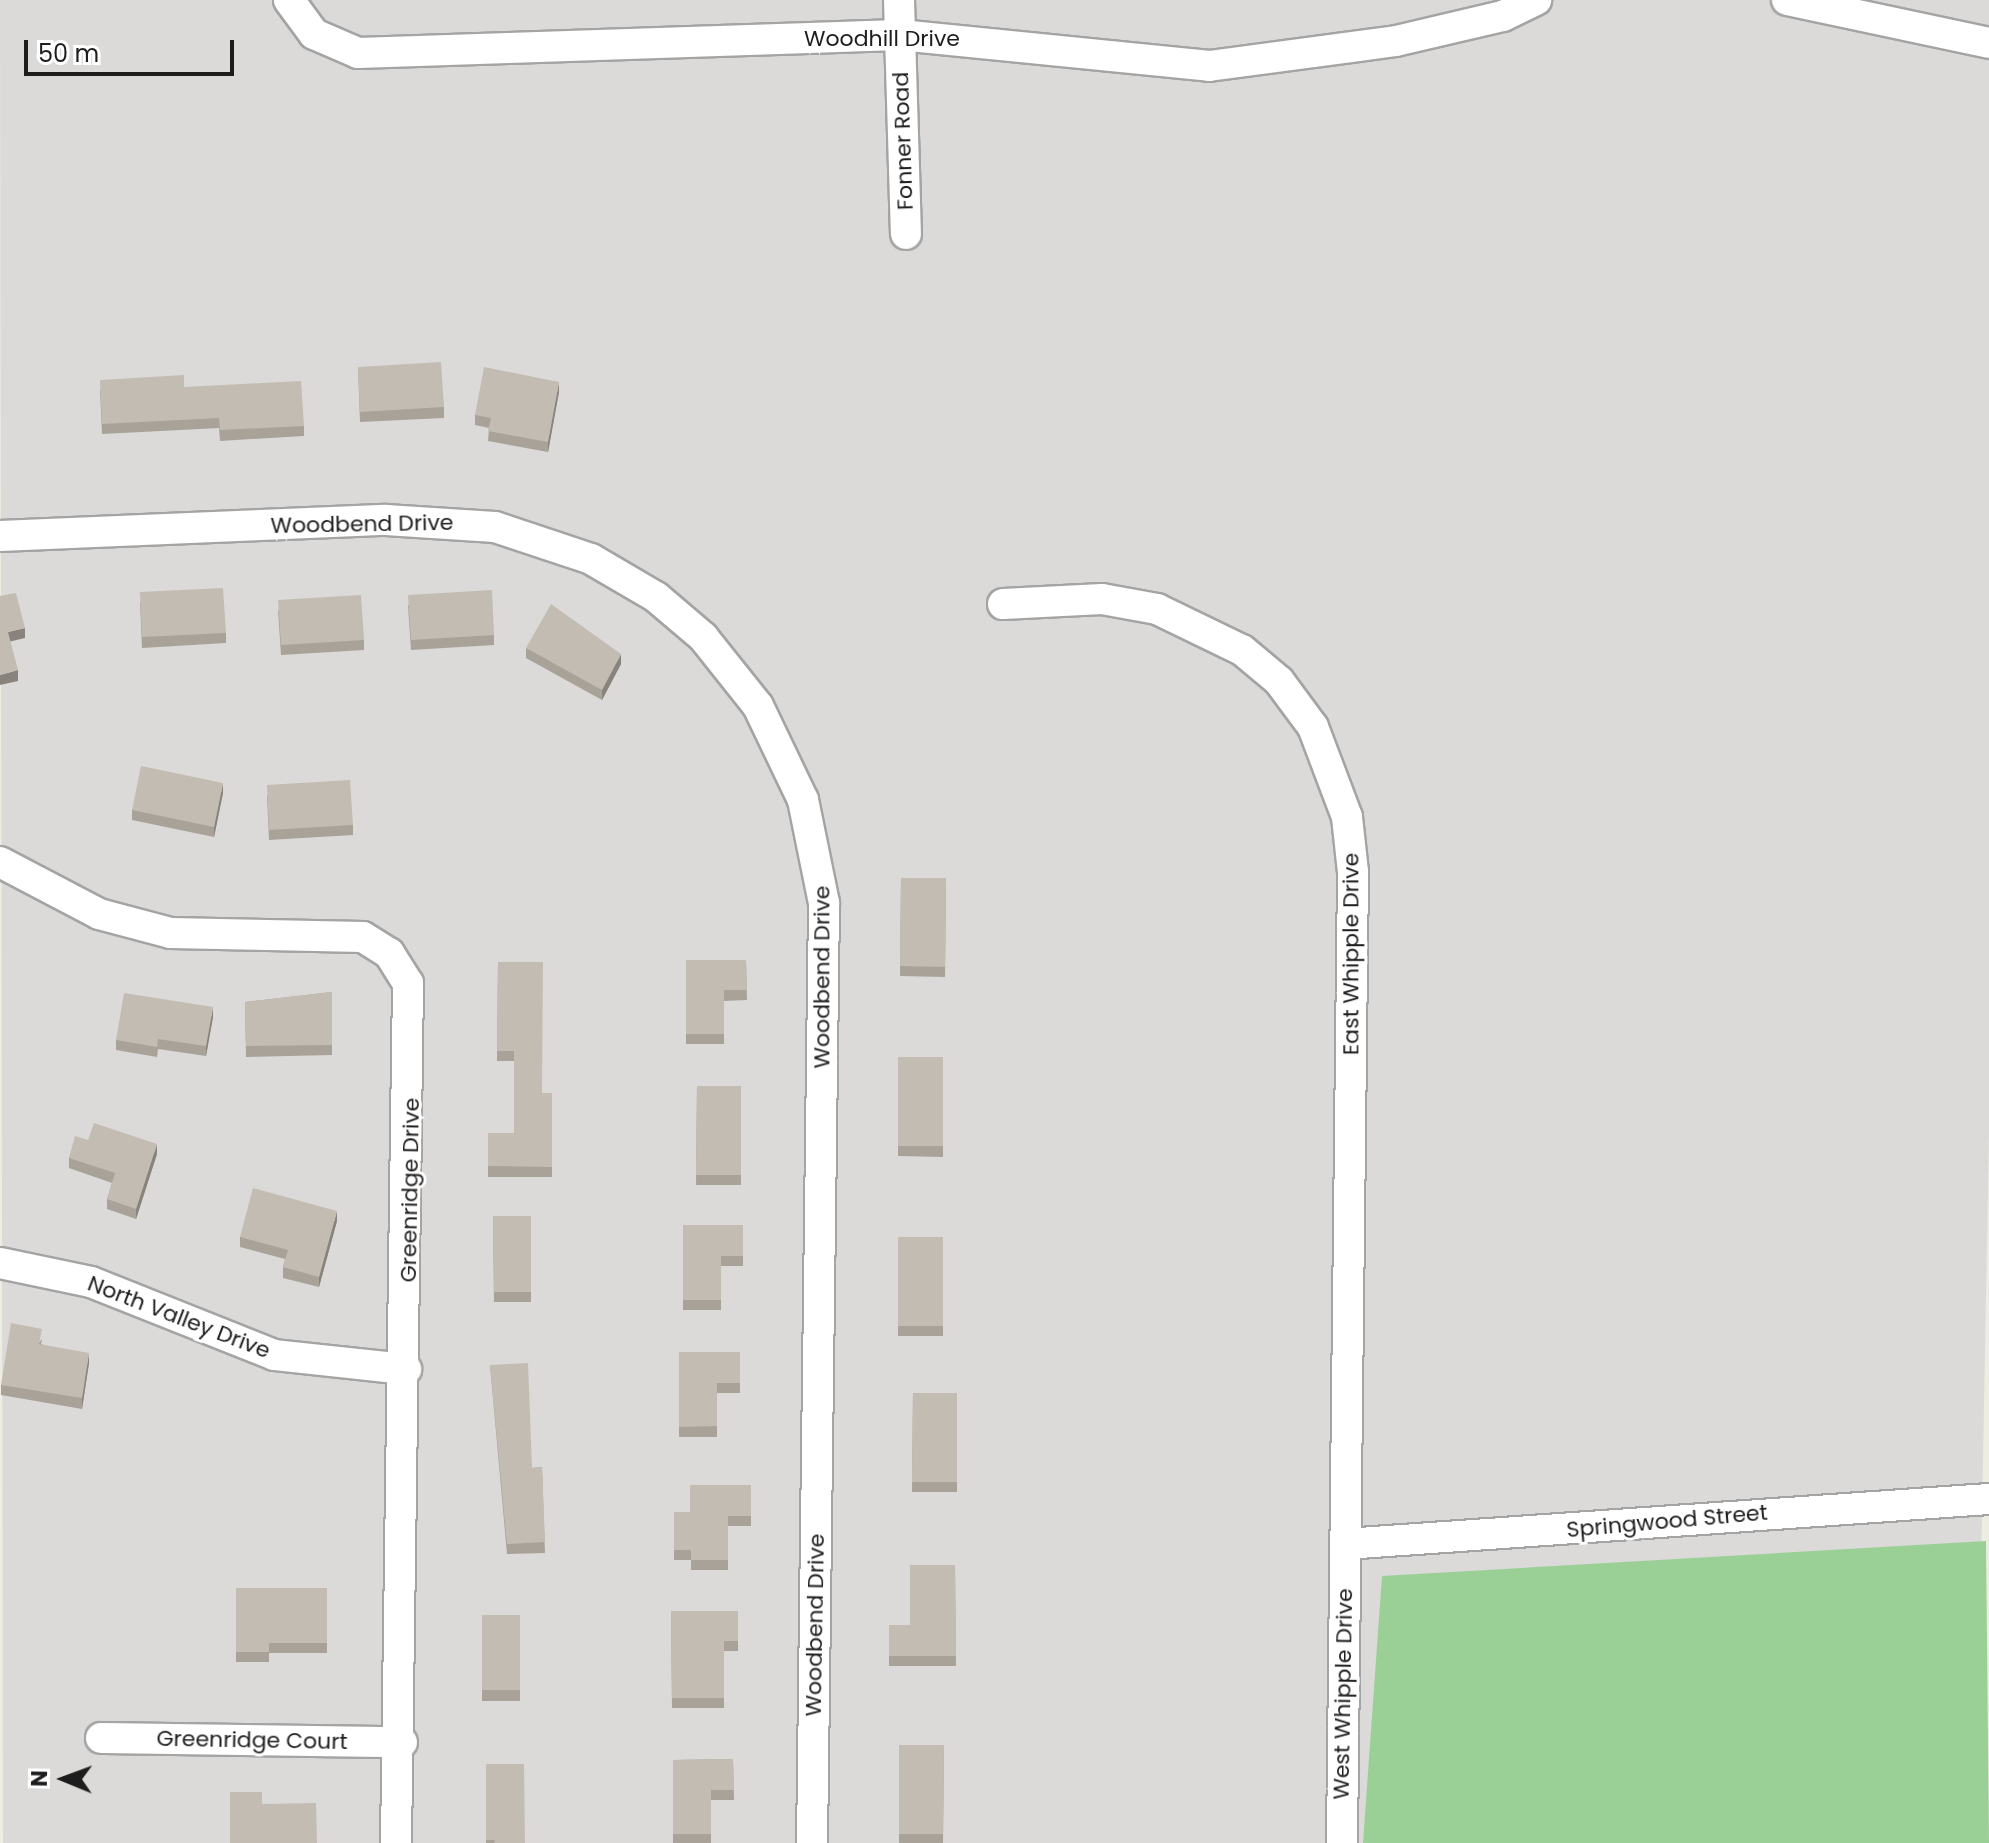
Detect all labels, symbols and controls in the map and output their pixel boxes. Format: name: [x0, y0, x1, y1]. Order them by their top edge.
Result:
scale bar: [28, 24, 238, 74]
street label: Woodhill Drive: [804, 26, 960, 52]
text: 50 m: [38, 37, 99, 70]
street label: Fonner Road: [887, 71, 919, 211]
street label: Woodbend Drive: [270, 509, 454, 539]
street label: East Whipple Drive: [1338, 853, 1364, 1055]
street label: Woodbend Drive: [809, 886, 835, 1068]
street label: Greenridge Drive: [395, 1097, 425, 1283]
street label: North Valley Drive: [84, 1270, 274, 1364]
street label: Springwood Street: [1565, 1499, 1769, 1543]
street label: Woodbend Drive: [800, 1533, 830, 1717]
street label: West Whipple Drive: [1328, 1588, 1358, 1800]
street label: Greenridge Court: [156, 1725, 348, 1755]
north arrow: [24, 1739, 104, 1819]
text: N: [24, 1770, 55, 1787]

